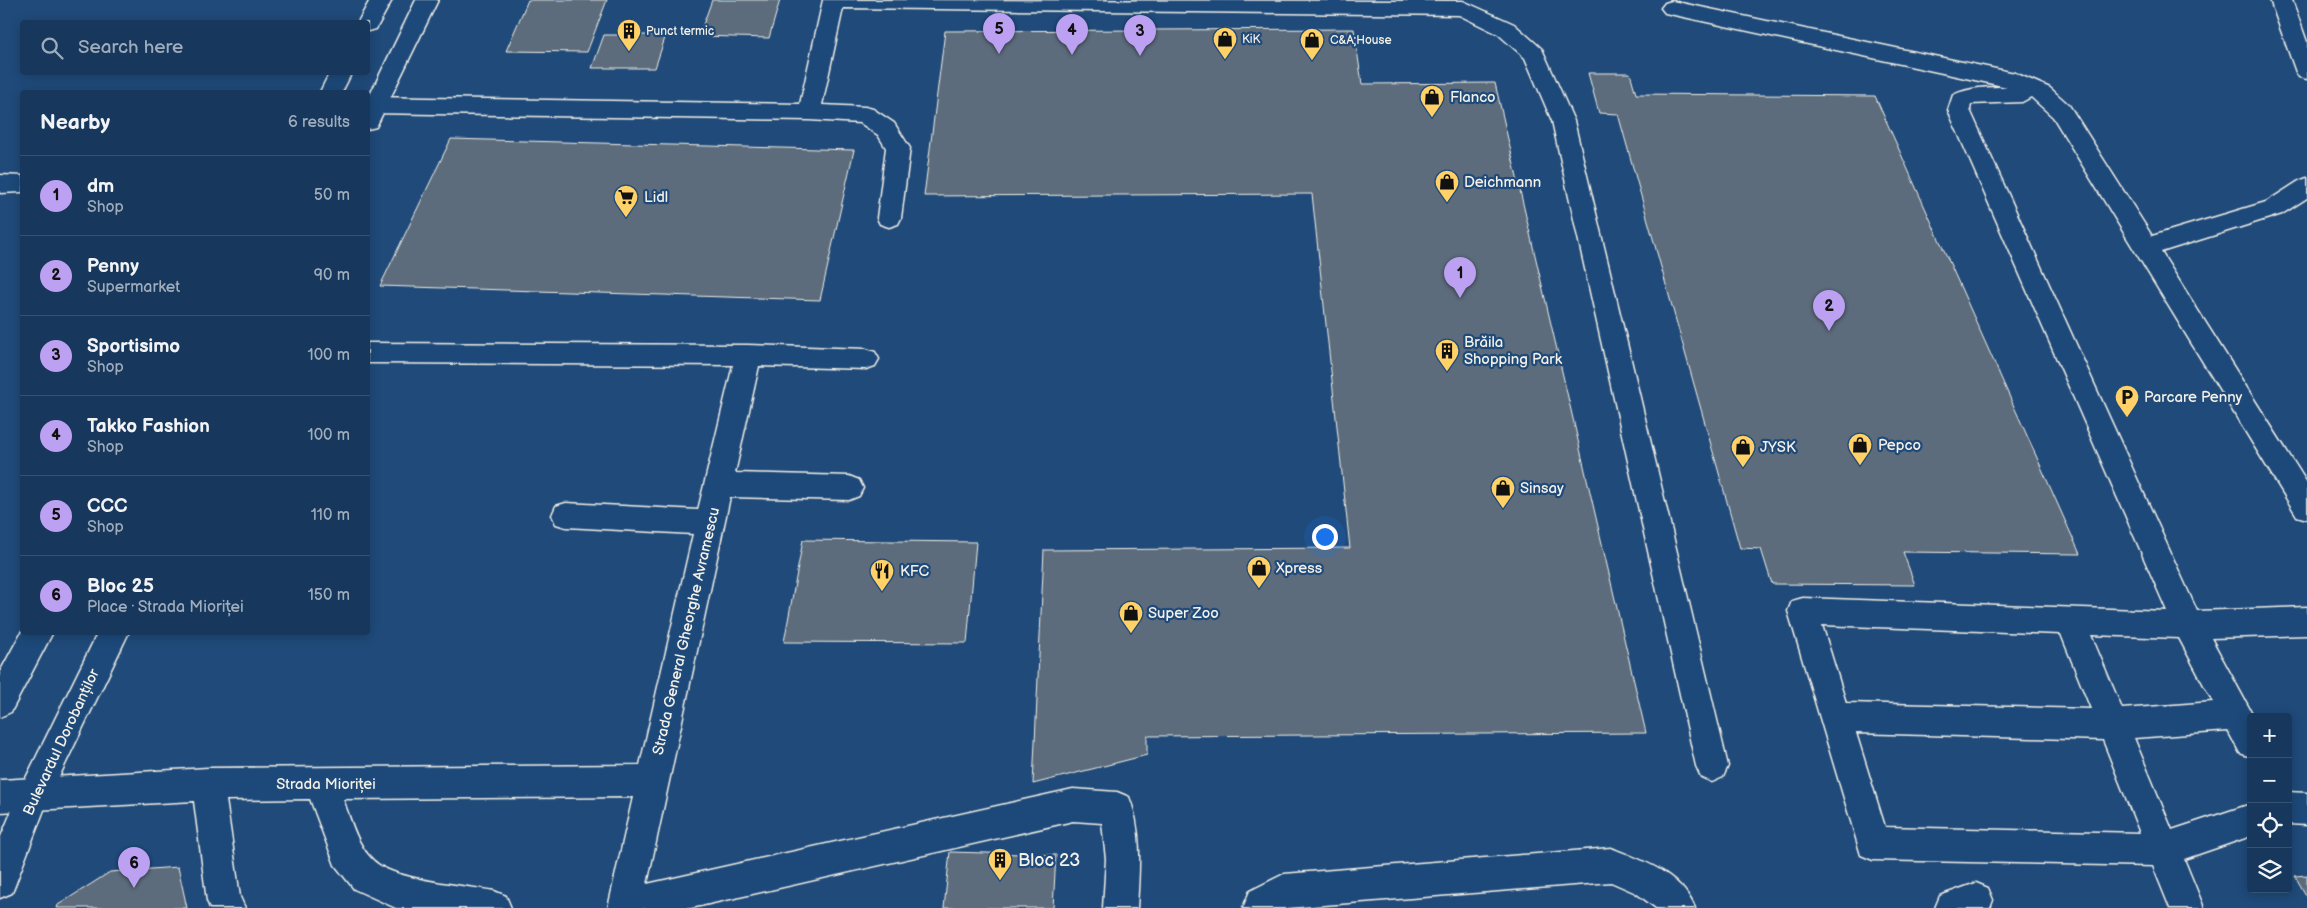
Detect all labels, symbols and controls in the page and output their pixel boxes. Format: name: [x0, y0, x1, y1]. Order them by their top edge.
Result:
pin: 5: [983, 13, 1015, 54]
pin: 4: [1056, 14, 1088, 55]
pin: 3: [1124, 15, 1156, 56]
building icon: Punct termic: [616, 18, 642, 52]
search box: [20, 20, 370, 75]
place label: Punct termic: [646, 24, 714, 39]
shop icon: KiK: [1212, 26, 1238, 60]
shop icon: C&A;House: [1299, 27, 1325, 61]
place label: KiK: [1242, 32, 1261, 47]
place label: C&A;House: [1330, 33, 1392, 48]
icon: search: [38, 34, 66, 62]
text: Search here: [78, 36, 183, 59]
shop icon: Flanco: [1419, 84, 1445, 118]
place label: Flanco: [1450, 88, 1496, 107]
text: Nearby: [40, 110, 110, 135]
text: 6 results: [288, 113, 350, 132]
shop icon: Deichmann: [1434, 169, 1460, 203]
place label: Deichmann: [1464, 173, 1541, 192]
text: dm: [87, 175, 114, 198]
supermarket icon: Lidl: [613, 184, 639, 218]
text: 1: [53, 186, 59, 205]
text: 50 m: [314, 186, 350, 205]
place label: Lidl: [644, 188, 668, 207]
text: Shop: [87, 198, 124, 217]
text: Penny: [87, 255, 139, 278]
pin: 1: [1444, 257, 1476, 298]
text: 2: [51, 266, 61, 285]
text: 90 m: [314, 266, 350, 285]
text: Supermarket: [87, 278, 180, 297]
pin: 2: [1813, 290, 1845, 331]
place label: Brăila Shopping Park: [1464, 333, 1563, 369]
text: Sportisimo: [87, 335, 180, 358]
building icon: Brăila Shopping Park: [1434, 338, 1460, 372]
text: 3: [51, 346, 61, 365]
text: 100 m: [307, 346, 350, 365]
text: Shop: [87, 358, 124, 377]
parking icon: Parcare Penny: [2114, 384, 2140, 418]
place label: Parcare Penny: [2144, 388, 2243, 407]
text: Takko Fashion: [87, 415, 210, 438]
text: 4: [51, 426, 61, 445]
text: 100 m: [307, 426, 350, 445]
shop icon: Pepco: [1847, 432, 1873, 466]
shop icon: JYSK: [1730, 434, 1756, 468]
place label: Pepco: [1878, 436, 1921, 455]
text: Shop: [87, 438, 124, 457]
place label: JYSK: [1760, 438, 1796, 457]
shop icon: Sinsay: [1490, 475, 1516, 509]
place label: Sinsay: [1520, 479, 1564, 498]
text: CCC: [87, 495, 127, 518]
street label: Strada General Gheorghe Avramescu: [649, 505, 724, 757]
text: 5: [51, 506, 61, 525]
text: 110 m: [311, 506, 350, 525]
text: Shop: [87, 518, 124, 537]
your location: [1312, 524, 1338, 550]
shop icon: Xpress: [1246, 555, 1272, 589]
restaurant icon: KFC: [869, 558, 895, 592]
place label: Xpress: [1275, 559, 1323, 578]
place label: KFC: [900, 562, 930, 581]
text: Bloc 25: [87, 575, 154, 598]
text: 6: [51, 586, 61, 605]
text: 150 m: [308, 586, 350, 605]
text: Place · Strada Mioriței: [87, 598, 244, 617]
shop icon: Super Zoo: [1118, 600, 1144, 634]
place label: Super Zoo: [1148, 604, 1219, 623]
street label: Bulevardul Dorobanților: [19, 665, 104, 819]
map controls: [2247, 713, 2292, 893]
button: +: [2247, 713, 2292, 758]
button: −: [2247, 758, 2292, 803]
street label: Strada Mioriței: [276, 775, 376, 794]
button: locate: [2247, 803, 2292, 848]
pin: 6: [118, 847, 150, 888]
building icon: Bloc 23: [987, 847, 1013, 881]
button: layers: [2247, 848, 2292, 893]
place label: Bloc 23: [1018, 850, 1080, 871]

